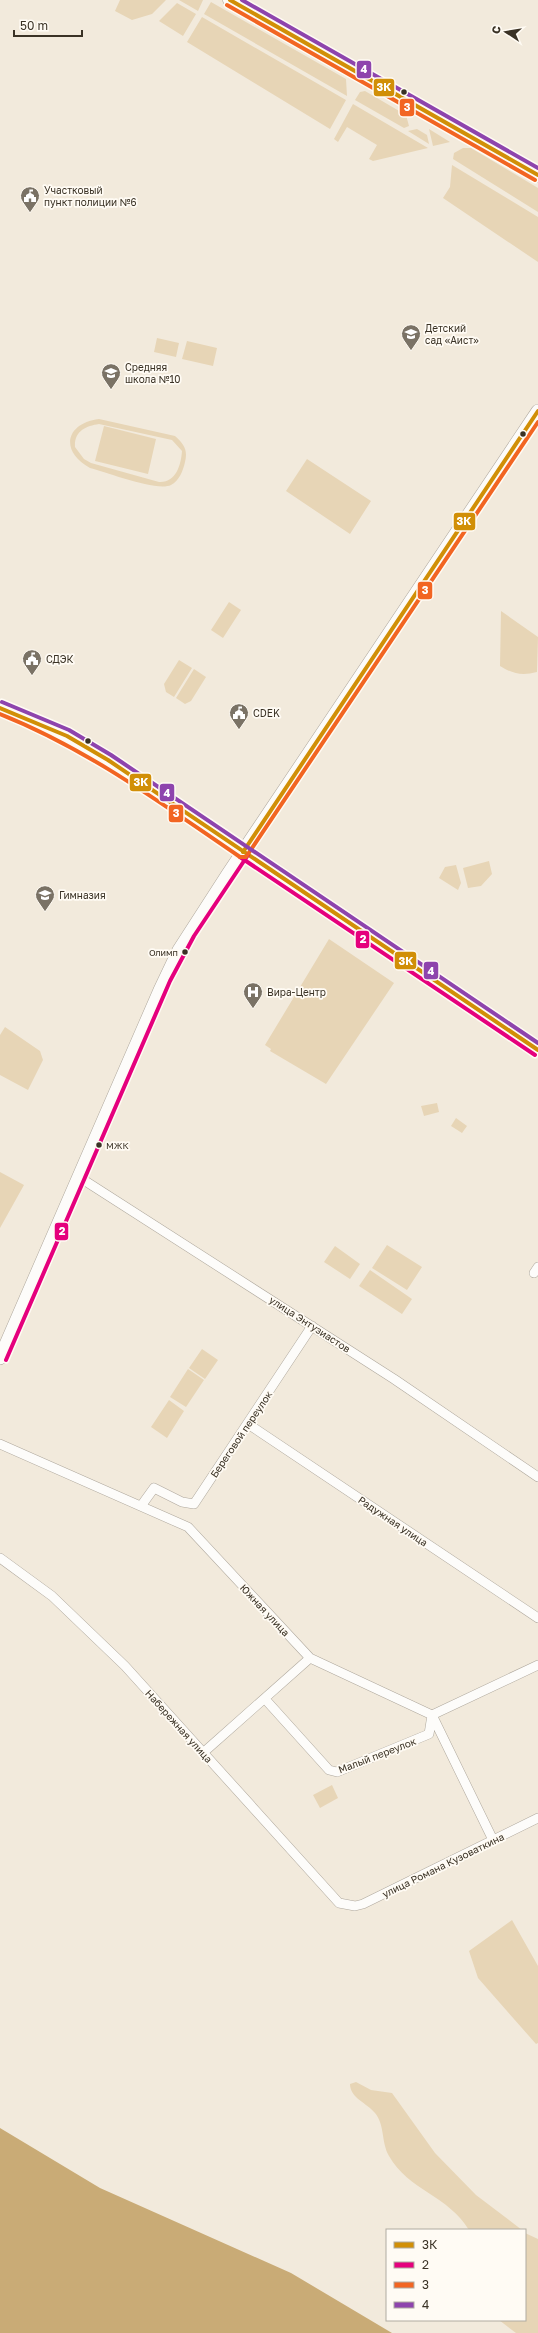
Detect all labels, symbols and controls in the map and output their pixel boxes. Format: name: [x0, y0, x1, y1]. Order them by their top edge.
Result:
scale bar: [14, 12, 82, 38]
north arrow: [486, 12, 526, 52]
text: 50 m: [20, 18, 48, 33]
text: С: [489, 24, 503, 35]
line badge: 4: [356, 60, 372, 79]
text: 4: [361, 62, 368, 75]
line badge: 3К: [373, 78, 395, 97]
text: 3К: [377, 80, 391, 93]
unlabelled marker: [399, 87, 409, 97]
line badge: 3: [399, 98, 415, 117]
text: 3: [404, 100, 411, 113]
place label: Участковый пункт полиции №6: [44, 184, 137, 208]
public building icon: Участковый пункт полиции №6: [19, 185, 41, 213]
place label: Детский сад «Аист»: [425, 322, 479, 346]
school or university icon: Детский сад «Аист»: [400, 323, 422, 351]
place label: Средняя школа №10: [125, 361, 181, 385]
school or university icon: Средняя школа №10: [100, 362, 122, 390]
unlabelled marker: [518, 429, 528, 439]
line badge: 3К: [453, 512, 476, 531]
text: 3К: [457, 514, 471, 527]
line badge: 3: [417, 581, 433, 600]
text: 3: [422, 583, 429, 596]
public building icon: СДЭК: [21, 648, 43, 676]
place label: СДЭК: [46, 653, 74, 665]
public building icon: CDEK: [228, 702, 250, 730]
place label: CDEK: [253, 707, 280, 719]
unlabelled marker: [83, 736, 93, 746]
line badge: 3К: [129, 773, 152, 792]
text: 3К: [134, 775, 148, 788]
line badge: 4: [159, 783, 175, 802]
text: 4: [164, 786, 171, 799]
line badge: 3: [168, 804, 184, 823]
text: 3: [173, 806, 180, 819]
school or university icon: Гимназия: [34, 884, 56, 912]
place label: Гимназия: [59, 889, 106, 901]
line badge: 2: [355, 930, 370, 949]
text: 2: [360, 932, 367, 945]
place label: Олимп: [149, 947, 178, 958]
marker: Олимп: [180, 947, 190, 957]
line badge: 3К: [394, 951, 417, 970]
text: 3К: [399, 954, 413, 967]
line badge: 4: [423, 961, 439, 980]
text: 4: [428, 964, 435, 977]
hospital icon: Вира-Центр: [242, 981, 264, 1009]
place label: Вира-Центр: [267, 986, 326, 998]
marker: МЖК: [94, 1140, 104, 1150]
place label: МЖК: [106, 1140, 129, 1151]
line badge: 2: [54, 1222, 69, 1241]
text: 2: [59, 1224, 66, 1237]
street label: улица Энтузиастов: [267, 1293, 353, 1355]
street label: Береговой переулок: [208, 1388, 275, 1480]
street label: Радужная улица: [356, 1493, 430, 1549]
street label: Южная улица: [238, 1582, 292, 1638]
street label: Набережная улица: [143, 1687, 215, 1765]
street label: Малый переулок: [336, 1735, 418, 1775]
street label: улица Романа Кузоваткина: [380, 1830, 506, 1900]
legend: [386, 2229, 526, 2321]
text: 3К: [422, 2237, 438, 2252]
text: 2: [422, 2257, 429, 2272]
text: 3: [422, 2277, 429, 2292]
text: 4: [422, 2297, 429, 2312]

